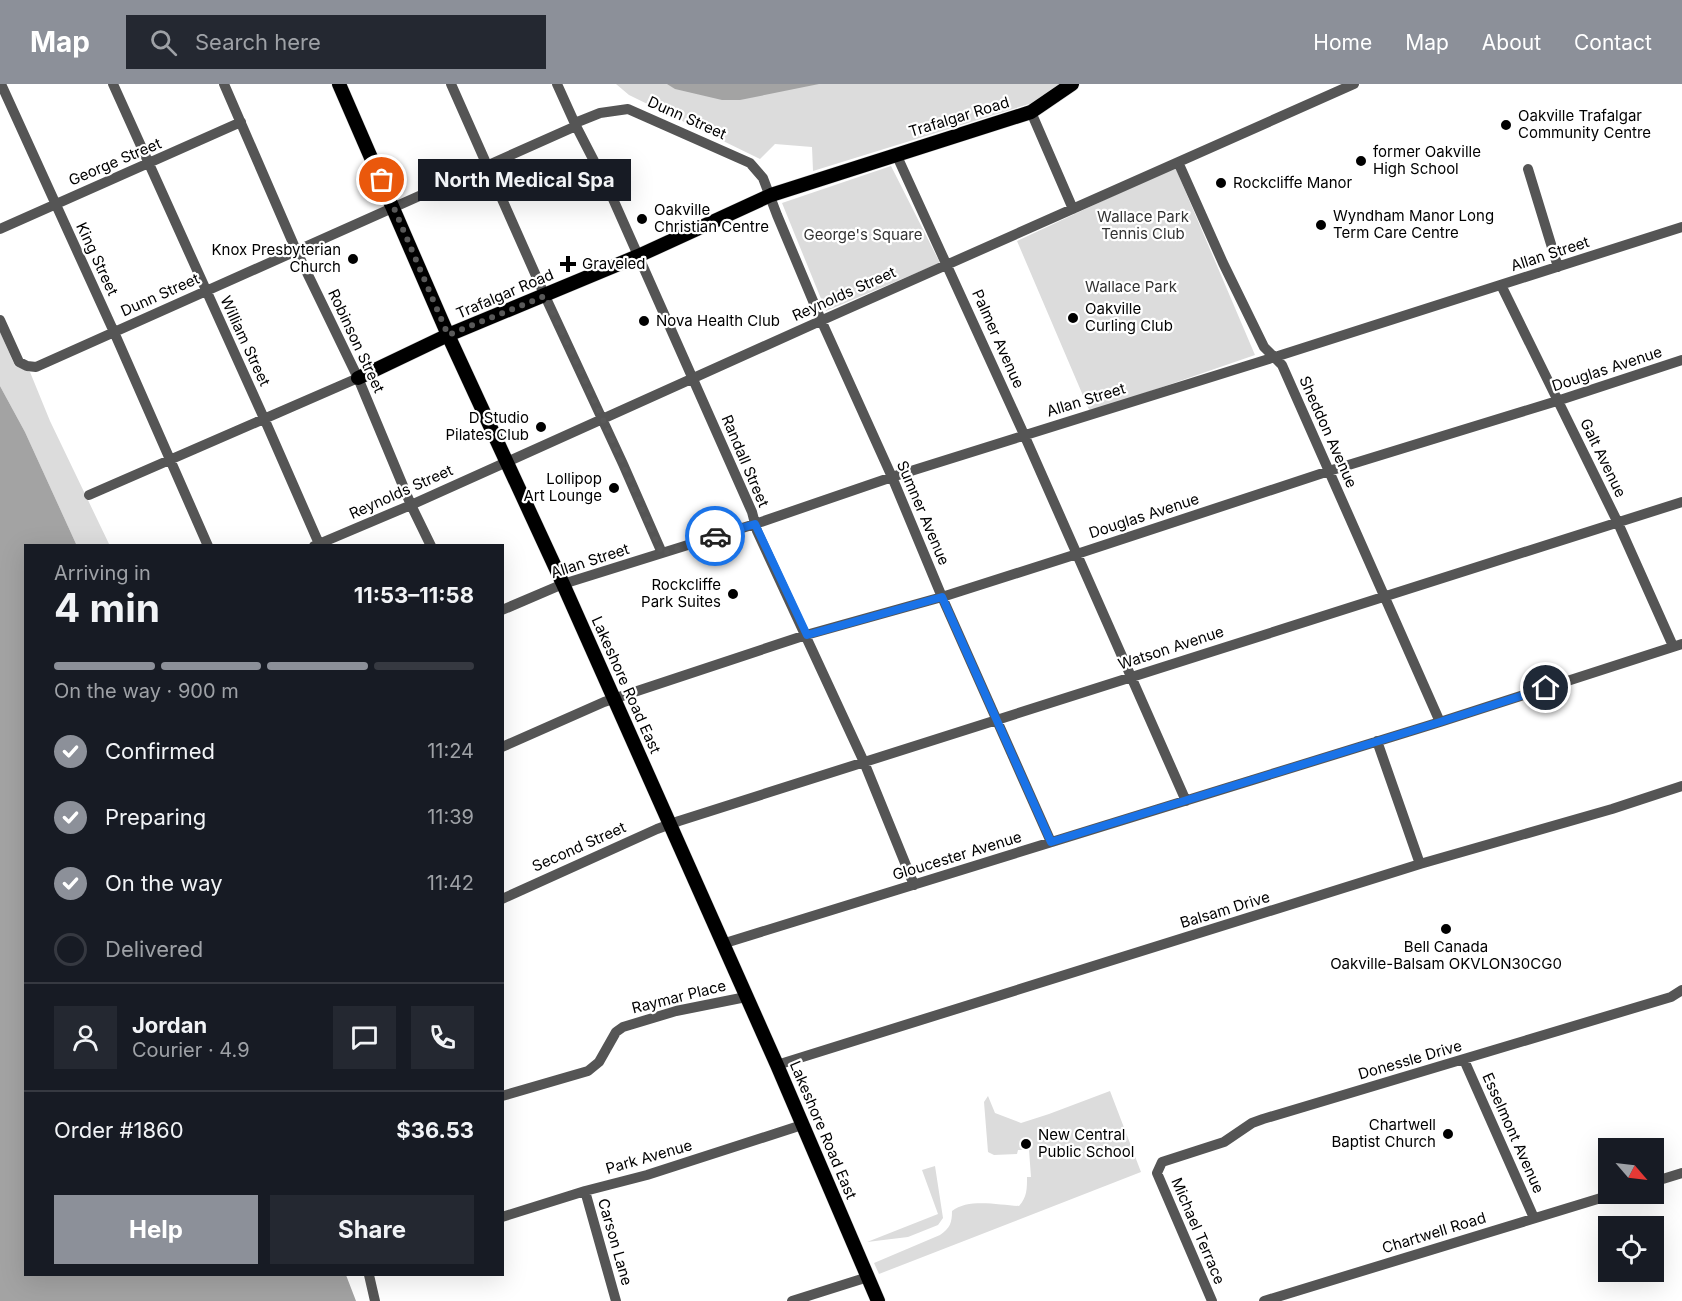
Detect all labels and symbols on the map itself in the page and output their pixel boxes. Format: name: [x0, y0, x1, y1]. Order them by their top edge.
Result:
street label: Dunn Street: [645, 92, 730, 143]
street label: Trafalgar Road: [906, 92, 1011, 141]
place label: Oakville Trafalgar Community Centre: [1518, 106, 1651, 142]
marker: Oakville Trafalgar Community Centre: [1499, 118, 1513, 132]
street label: George Street: [66, 133, 164, 190]
place label: former Oakville High School: [1373, 142, 1481, 178]
pin: [356, 154, 407, 205]
marker: former Oakville High School: [1354, 154, 1368, 168]
callout: North Medical Spa: [418, 159, 631, 201]
place label: Rockcliffe Manor: [1233, 173, 1353, 192]
marker: Rockcliffe Manor: [1214, 176, 1228, 190]
place label: Oakville Christian Centre: [654, 200, 769, 236]
place label: Wyndham Manor Long Term Care Centre: [1333, 206, 1494, 242]
park label: Wallace Park Tennis Club: [1097, 207, 1190, 243]
marker: Oakville Christian Centre: [635, 212, 649, 226]
marker: Wyndham Manor Long Term Care Centre: [1314, 218, 1328, 232]
street label: King Street: [72, 219, 123, 298]
park label: George's Square: [804, 225, 922, 244]
street label: Allan Street: [1508, 232, 1592, 275]
place label: Knox Presbyterian Church: [212, 240, 341, 276]
marker: Knox Presbyterian Church: [346, 252, 360, 266]
place label: Graveled: [582, 254, 646, 273]
marker: Graveled: [559, 255, 577, 273]
street label: Reynolds Street: [789, 262, 899, 325]
street label: Trafalgar Road: [453, 264, 556, 323]
street label: Dunn Street: [118, 269, 202, 320]
park label: Wallace Park: [1085, 277, 1178, 296]
street label: Robinson Street: [324, 286, 389, 396]
street label: Palmer Avenue: [968, 286, 1029, 391]
street label: William Street: [216, 293, 275, 389]
place label: Oakville Curling Club: [1085, 299, 1173, 335]
place label: Nova Health Club: [656, 311, 780, 330]
marker: Oakville Curling Club: [1066, 311, 1080, 325]
marker: Nova Health Club: [637, 314, 651, 328]
street label: Douglas Avenue: [1549, 342, 1664, 395]
street label: Sheddon Avenue: [1295, 373, 1362, 491]
street label: Allan Street: [1044, 379, 1128, 421]
place label: D Studio Pilates Club: [445, 408, 529, 444]
street label: Randall Street: [718, 412, 773, 510]
street label: Galt Avenue: [1576, 415, 1631, 500]
marker: D Studio Pilates Club: [534, 420, 548, 434]
street label: Sumner Avenue: [893, 458, 954, 568]
street label: Reynolds Street: [346, 460, 456, 523]
place label: Lollipop Art Lounge: [523, 469, 602, 505]
marker: Lollipop Art Lounge: [607, 481, 621, 495]
street label: Douglas Avenue: [1086, 489, 1201, 542]
courier: [685, 506, 745, 566]
street label: Allan Street: [548, 539, 632, 582]
place label: Rockcliffe Park Suites: [641, 575, 721, 611]
marker: Rockcliffe Park Suites: [726, 587, 740, 601]
street label: Lakeshore Road East: [588, 613, 665, 757]
street label: Watson Avenue: [1116, 622, 1226, 674]
pin: [1520, 662, 1571, 713]
street label: Second Street: [529, 817, 629, 876]
street label: Gloucester Avenue: [890, 827, 1024, 884]
street label: Balsam Drive: [1178, 887, 1272, 932]
marker: Bell Canada Oakville-Balsam OKVLON30CG0: [1439, 922, 1453, 936]
place label: Bell Canada Oakville-Balsam OKVLON30CG0: [1330, 937, 1562, 973]
street label: Raymar Place: [630, 976, 728, 1017]
street label: Donessle Drive: [1356, 1036, 1464, 1083]
street label: Lakeshore Road East: [786, 1058, 861, 1202]
street label: Esselmont Avenue: [1478, 1070, 1549, 1196]
place label: Chartwell Baptist Church: [1331, 1115, 1436, 1151]
place label: New Central Public School: [1038, 1125, 1134, 1161]
marker: Chartwell Baptist Church: [1441, 1127, 1455, 1141]
street label: Park Avenue: [603, 1135, 694, 1178]
marker: New Central Public School: [1019, 1137, 1033, 1151]
north arrow: [1598, 1138, 1664, 1204]
street label: Michael Terrace: [1167, 1175, 1230, 1287]
street label: Carson Lane: [594, 1196, 637, 1288]
street label: Chartwell Road: [1380, 1208, 1488, 1257]

